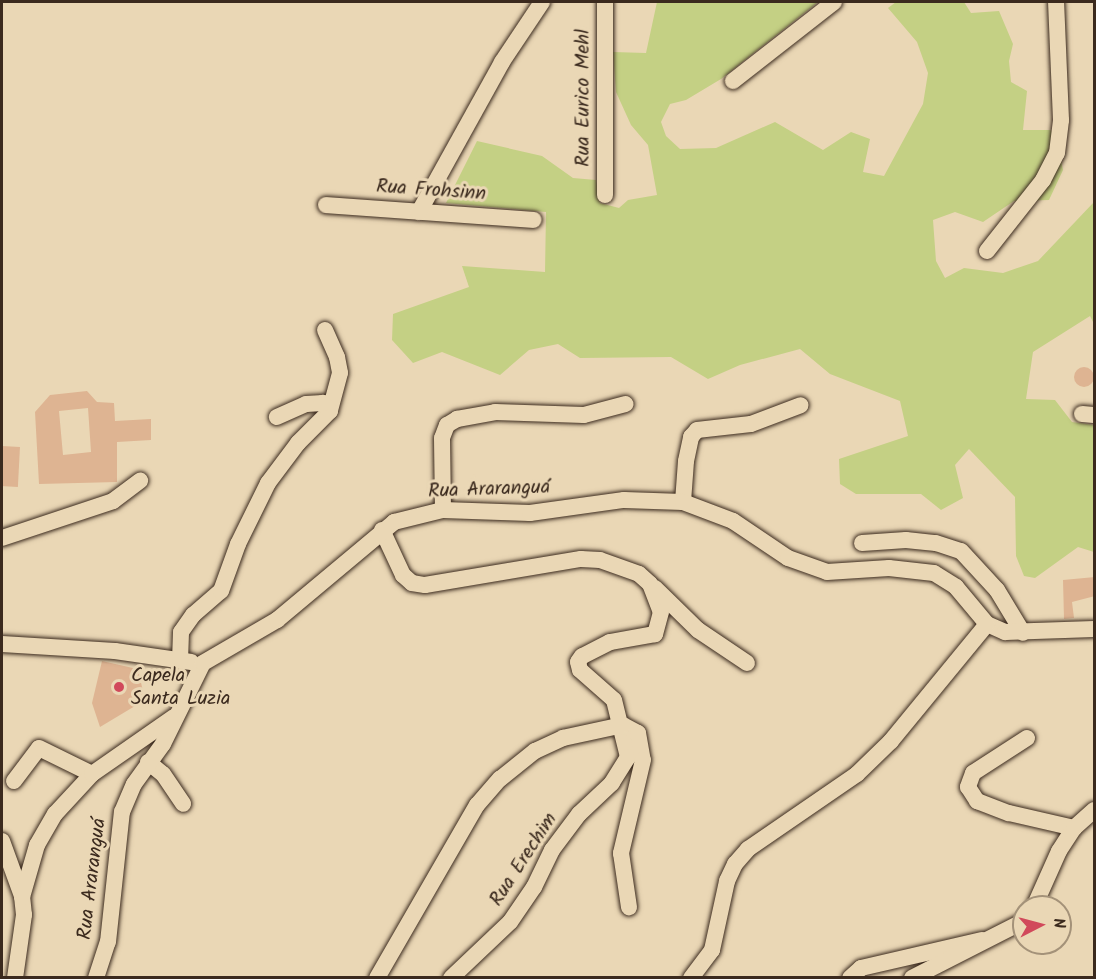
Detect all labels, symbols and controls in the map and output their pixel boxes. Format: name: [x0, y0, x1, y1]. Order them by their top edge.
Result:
street label: Rua Eurico Mehl: [572, 29, 596, 167]
street label: Rua Frohsinn: [375, 175, 487, 207]
street label: Rua Araranguá: [428, 476, 550, 504]
place label: Capela Santa Luzia: [131, 664, 230, 711]
marker: Capela Santa Luzia: [112, 680, 126, 694]
street label: Rua Erechim: [485, 809, 563, 911]
street label: Rua Araranguá: [74, 817, 112, 941]
north arrow: [1012, 895, 1072, 955]
text: N: [1045, 917, 1071, 930]

